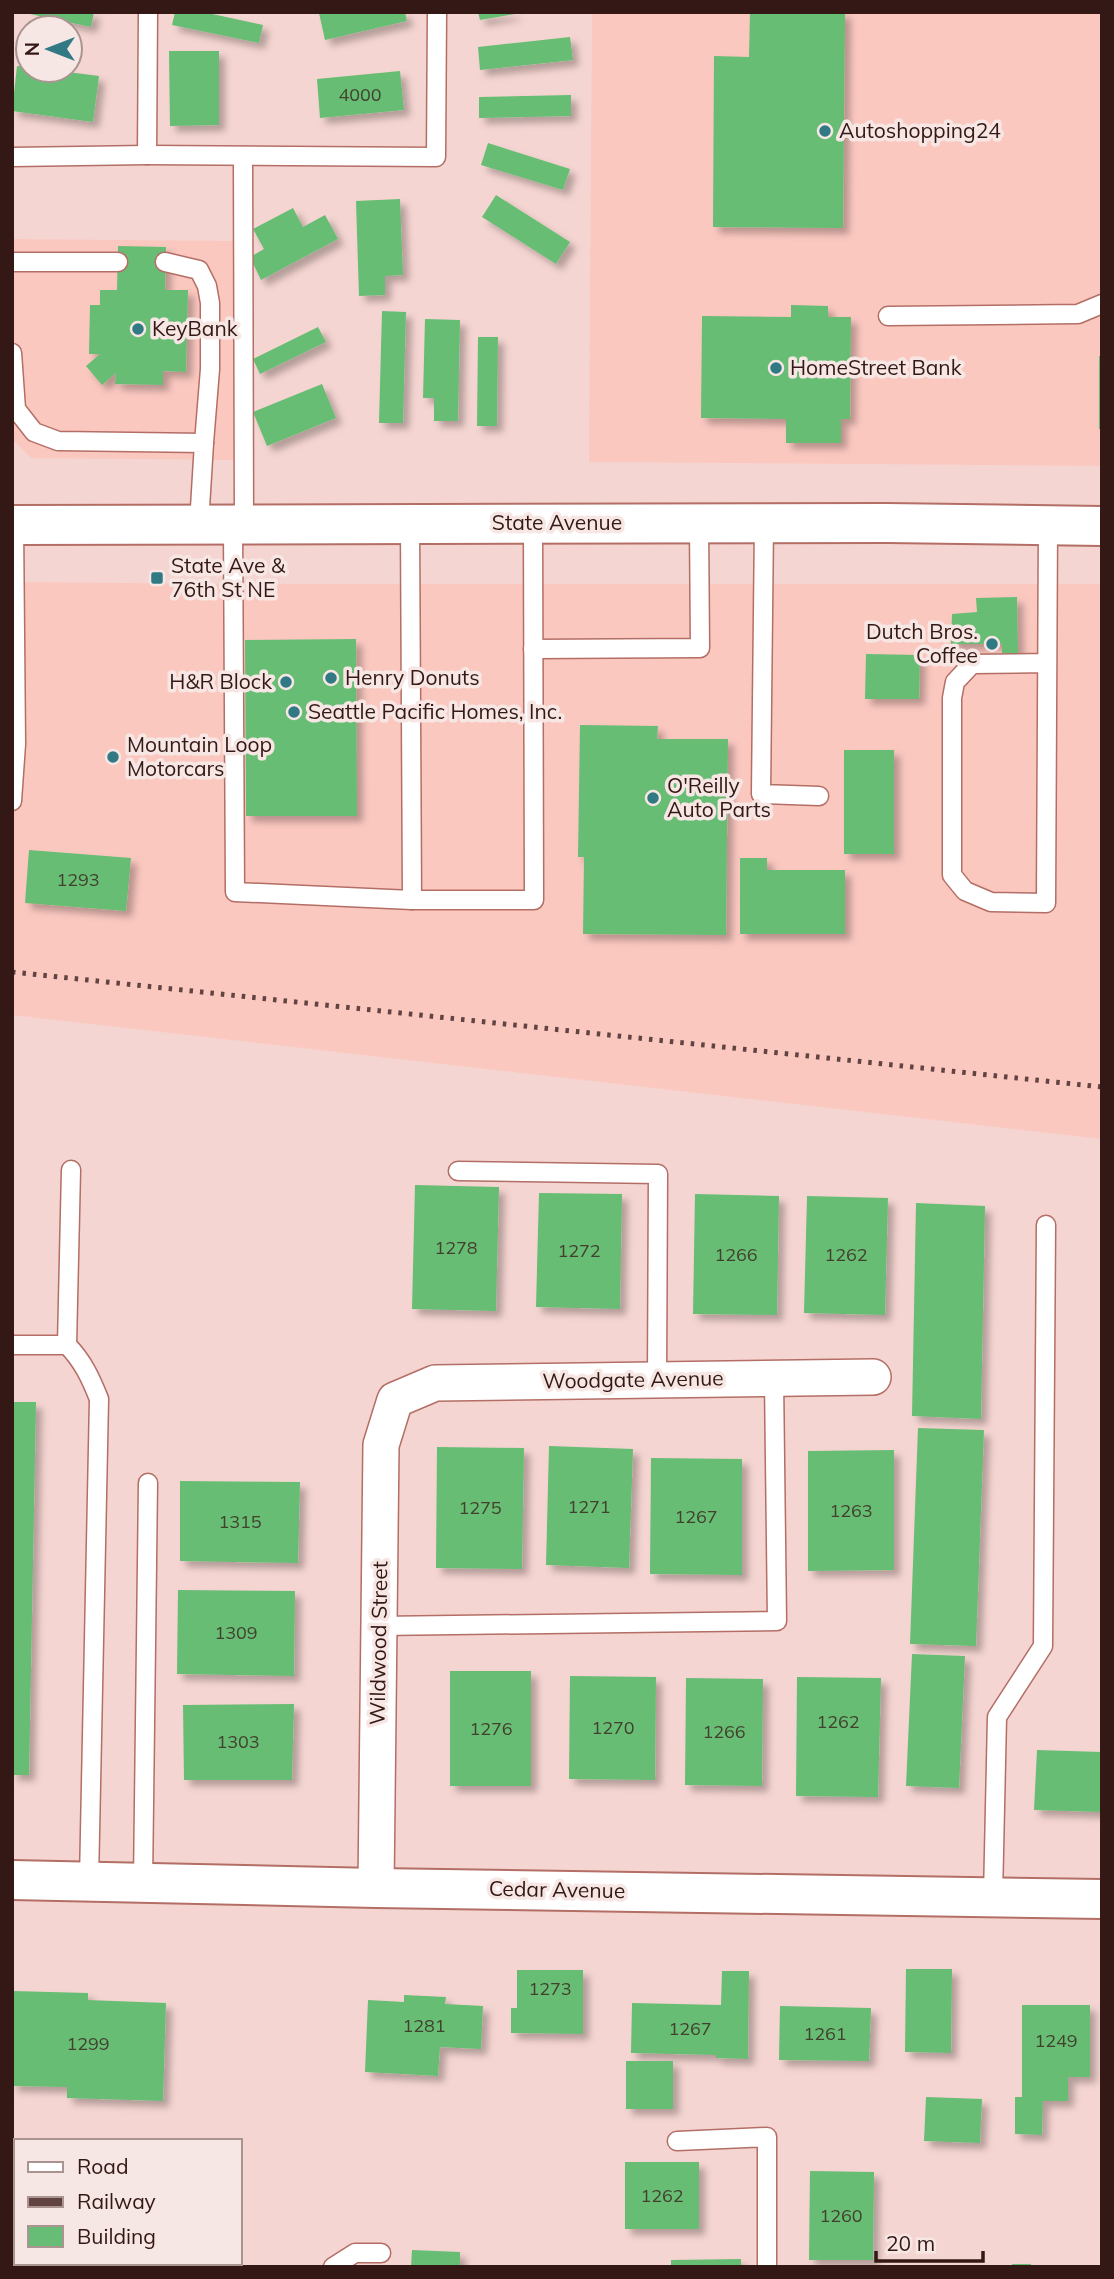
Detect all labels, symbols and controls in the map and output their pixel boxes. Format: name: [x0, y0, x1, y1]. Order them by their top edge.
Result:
north arrow: [14, 14, 84, 84]
text: N: [20, 42, 44, 56]
house number: 4000: [338, 83, 382, 106]
place label: Autoshopping24: [839, 117, 1001, 143]
marker: Autoshopping24: [817, 123, 833, 139]
place label: KeyBank: [152, 315, 238, 341]
marker: KeyBank: [130, 321, 146, 337]
place label: HomeStreet Bank: [790, 354, 962, 380]
marker: HomeStreet Bank: [768, 360, 784, 376]
street label: State Avenue: [492, 509, 622, 535]
place label: State Ave & 76th St NE: [171, 552, 286, 602]
marker: State Ave & 76th St NE: [149, 570, 165, 586]
place label: Dutch Bros. Coffee: [866, 618, 978, 668]
marker: Dutch Bros. Coffee: [984, 636, 1000, 652]
place label: Henry Donuts: [345, 664, 480, 690]
place label: H&R Block: [169, 668, 272, 694]
marker: Henry Donuts: [323, 670, 339, 686]
marker: H&R Block: [278, 674, 294, 690]
place label: Seattle Pacific Homes, Inc.: [308, 698, 562, 724]
marker: Seattle Pacific Homes, Inc.: [286, 704, 302, 720]
place label: Mountain Loop Motorcars: [127, 731, 272, 781]
marker: Mountain Loop Motorcars: [105, 749, 121, 765]
place label: O'Reilly Auto Parts: [667, 772, 771, 822]
marker: O'Reilly Auto Parts: [645, 790, 661, 806]
house number: 1293: [56, 868, 100, 891]
house number: 1278: [434, 1236, 478, 1259]
house number: 1272: [557, 1239, 601, 1262]
house number: 1266: [714, 1243, 758, 1266]
house number: 1262: [824, 1243, 868, 1266]
street label: Woodgate Avenue: [542, 1364, 724, 1394]
house number: 1271: [567, 1495, 611, 1518]
house number: 1275: [458, 1496, 502, 1519]
house number: 1263: [829, 1499, 873, 1522]
house number: 1267: [674, 1505, 718, 1528]
house number: 1315: [218, 1510, 262, 1533]
street label: Wildwood Street: [364, 1561, 392, 1725]
house number: 1309: [214, 1621, 258, 1644]
house number: 1262: [816, 1710, 860, 1733]
house number: 1270: [591, 1716, 635, 1739]
house number: 1276: [469, 1717, 513, 1740]
house number: 1266: [702, 1720, 746, 1743]
house number: 1303: [216, 1730, 260, 1753]
street label: Cedar Avenue: [489, 1875, 625, 1903]
house number: 1273: [528, 1977, 572, 2000]
house number: 1281: [402, 2014, 446, 2037]
house number: 1267: [668, 2017, 712, 2040]
house number: 1261: [803, 2022, 847, 2045]
house number: 1249: [1034, 2029, 1078, 2052]
house number: 1299: [66, 2032, 110, 2055]
legend: [14, 2139, 242, 2265]
text: Road: [77, 2153, 128, 2179]
house number: 1262: [640, 2184, 684, 2207]
text: Railway: [77, 2188, 156, 2214]
house number: 1260: [819, 2204, 863, 2227]
scale bar: [876, 2220, 983, 2264]
text: Building: [77, 2223, 156, 2249]
text: 20 m: [886, 2230, 935, 2256]

